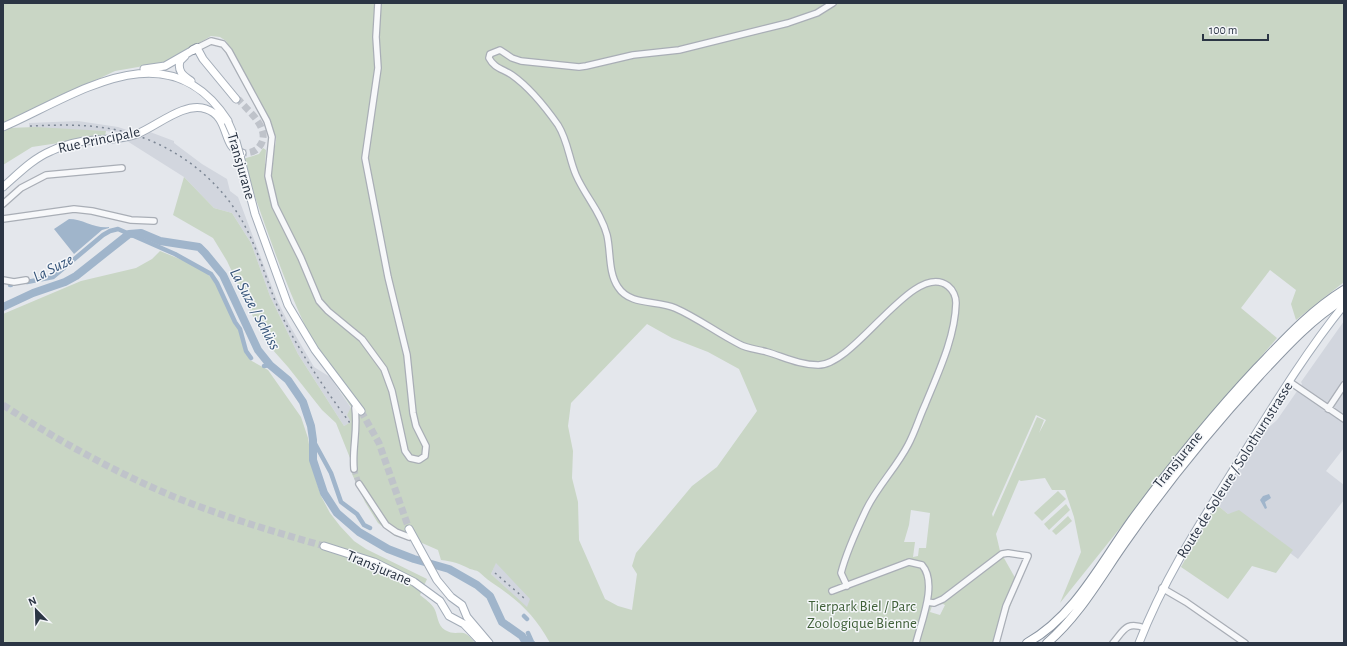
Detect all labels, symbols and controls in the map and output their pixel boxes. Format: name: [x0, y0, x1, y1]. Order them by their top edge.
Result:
scale bar: [1203, 16, 1268, 42]
text: 100 m: [1209, 24, 1237, 36]
street label: Rue Principale: [57, 124, 141, 156]
street label: Transjurane: [224, 131, 258, 201]
water label: La Suze: [30, 251, 76, 285]
water label: La Suze / Schüss: [227, 266, 283, 352]
street label: Route de Soleure / Solothurnstrasse: [1174, 379, 1296, 561]
street label: Transjurane: [1151, 428, 1206, 491]
street label: Transjurane: [344, 548, 414, 588]
north arrow: [16, 590, 56, 630]
text: N: [27, 595, 38, 608]
park label: Tierpark Biel / Parc Zoologique Bienne: [807, 599, 917, 631]

